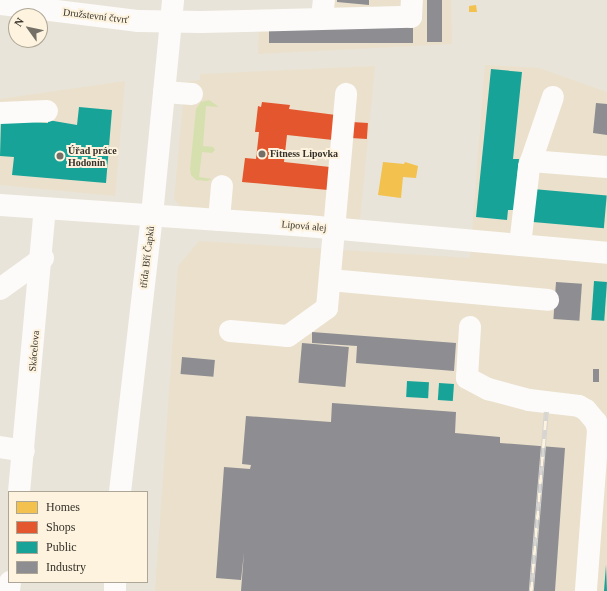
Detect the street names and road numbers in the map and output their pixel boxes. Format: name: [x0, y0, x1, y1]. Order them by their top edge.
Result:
street label: Družstevní čtvrť: [62, 6, 130, 26]
street label: Lipová alej: [281, 218, 327, 234]
street label: třída Bří Čapků: [137, 225, 157, 289]
street label: Skácelova: [26, 330, 42, 372]

